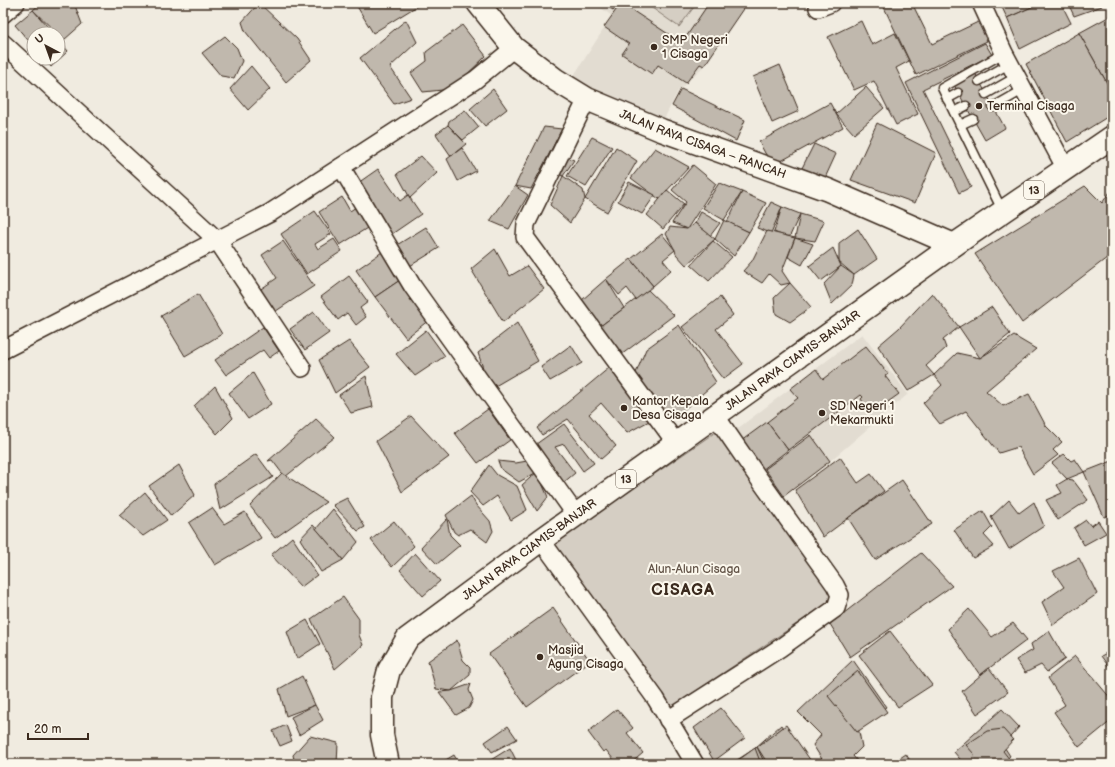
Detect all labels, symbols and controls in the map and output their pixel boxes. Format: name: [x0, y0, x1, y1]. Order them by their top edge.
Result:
north arrow: [26, 26, 66, 66]
text: U: [33, 31, 47, 46]
place label: SMP Negeri 1 Cisaga: [662, 33, 728, 62]
marker: SMP Negeri 1 Cisaga: [649, 42, 659, 52]
place label: Terminal Cisaga: [987, 99, 1075, 114]
marker: Terminal Cisaga: [974, 101, 984, 111]
street label: JALAN RAYA CISAGA – RANCAH: [617, 106, 788, 182]
road number: 13: [1024, 181, 1044, 199]
street label: JALAN RAYA CIAMIS-BANJAR: [722, 307, 863, 414]
place label: Kantor Kepala Desa Cisaga: [632, 394, 709, 423]
place label: SD Negeri 1 Mekarmukti: [830, 399, 894, 428]
marker: Kantor Kepala Desa Cisaga: [619, 403, 629, 413]
marker: SD Negeri 1 Mekarmukti: [817, 408, 827, 418]
road number: 13: [616, 470, 636, 488]
street label: JALAN RAYA CIAMIS-BANJAR: [459, 495, 600, 603]
park label: Alun-Alun Cisaga: [648, 562, 740, 577]
district label: CISAGA: [651, 581, 715, 600]
place label: Masjid Agung Cisaga: [548, 643, 624, 672]
marker: Masjid Agung Cisaga: [535, 652, 545, 662]
scale bar: [28, 715, 88, 741]
text: 20 m: [34, 722, 61, 737]

